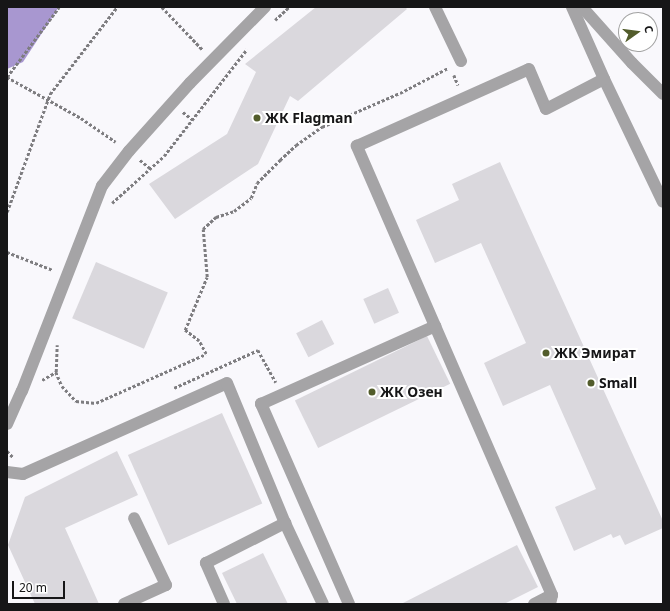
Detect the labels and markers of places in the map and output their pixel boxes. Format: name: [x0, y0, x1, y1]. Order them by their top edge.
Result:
place label: ЖК Flagman: [265, 110, 353, 126]
marker: ЖК Flagman: [252, 113, 262, 123]
place label: ЖК Эмират: [554, 345, 636, 361]
marker: ЖК Эмират: [541, 348, 551, 358]
place label: Small: [599, 375, 637, 391]
marker: Small: [586, 378, 596, 388]
place label: ЖК Озен: [380, 384, 443, 400]
marker: ЖК Озен: [367, 387, 377, 397]

